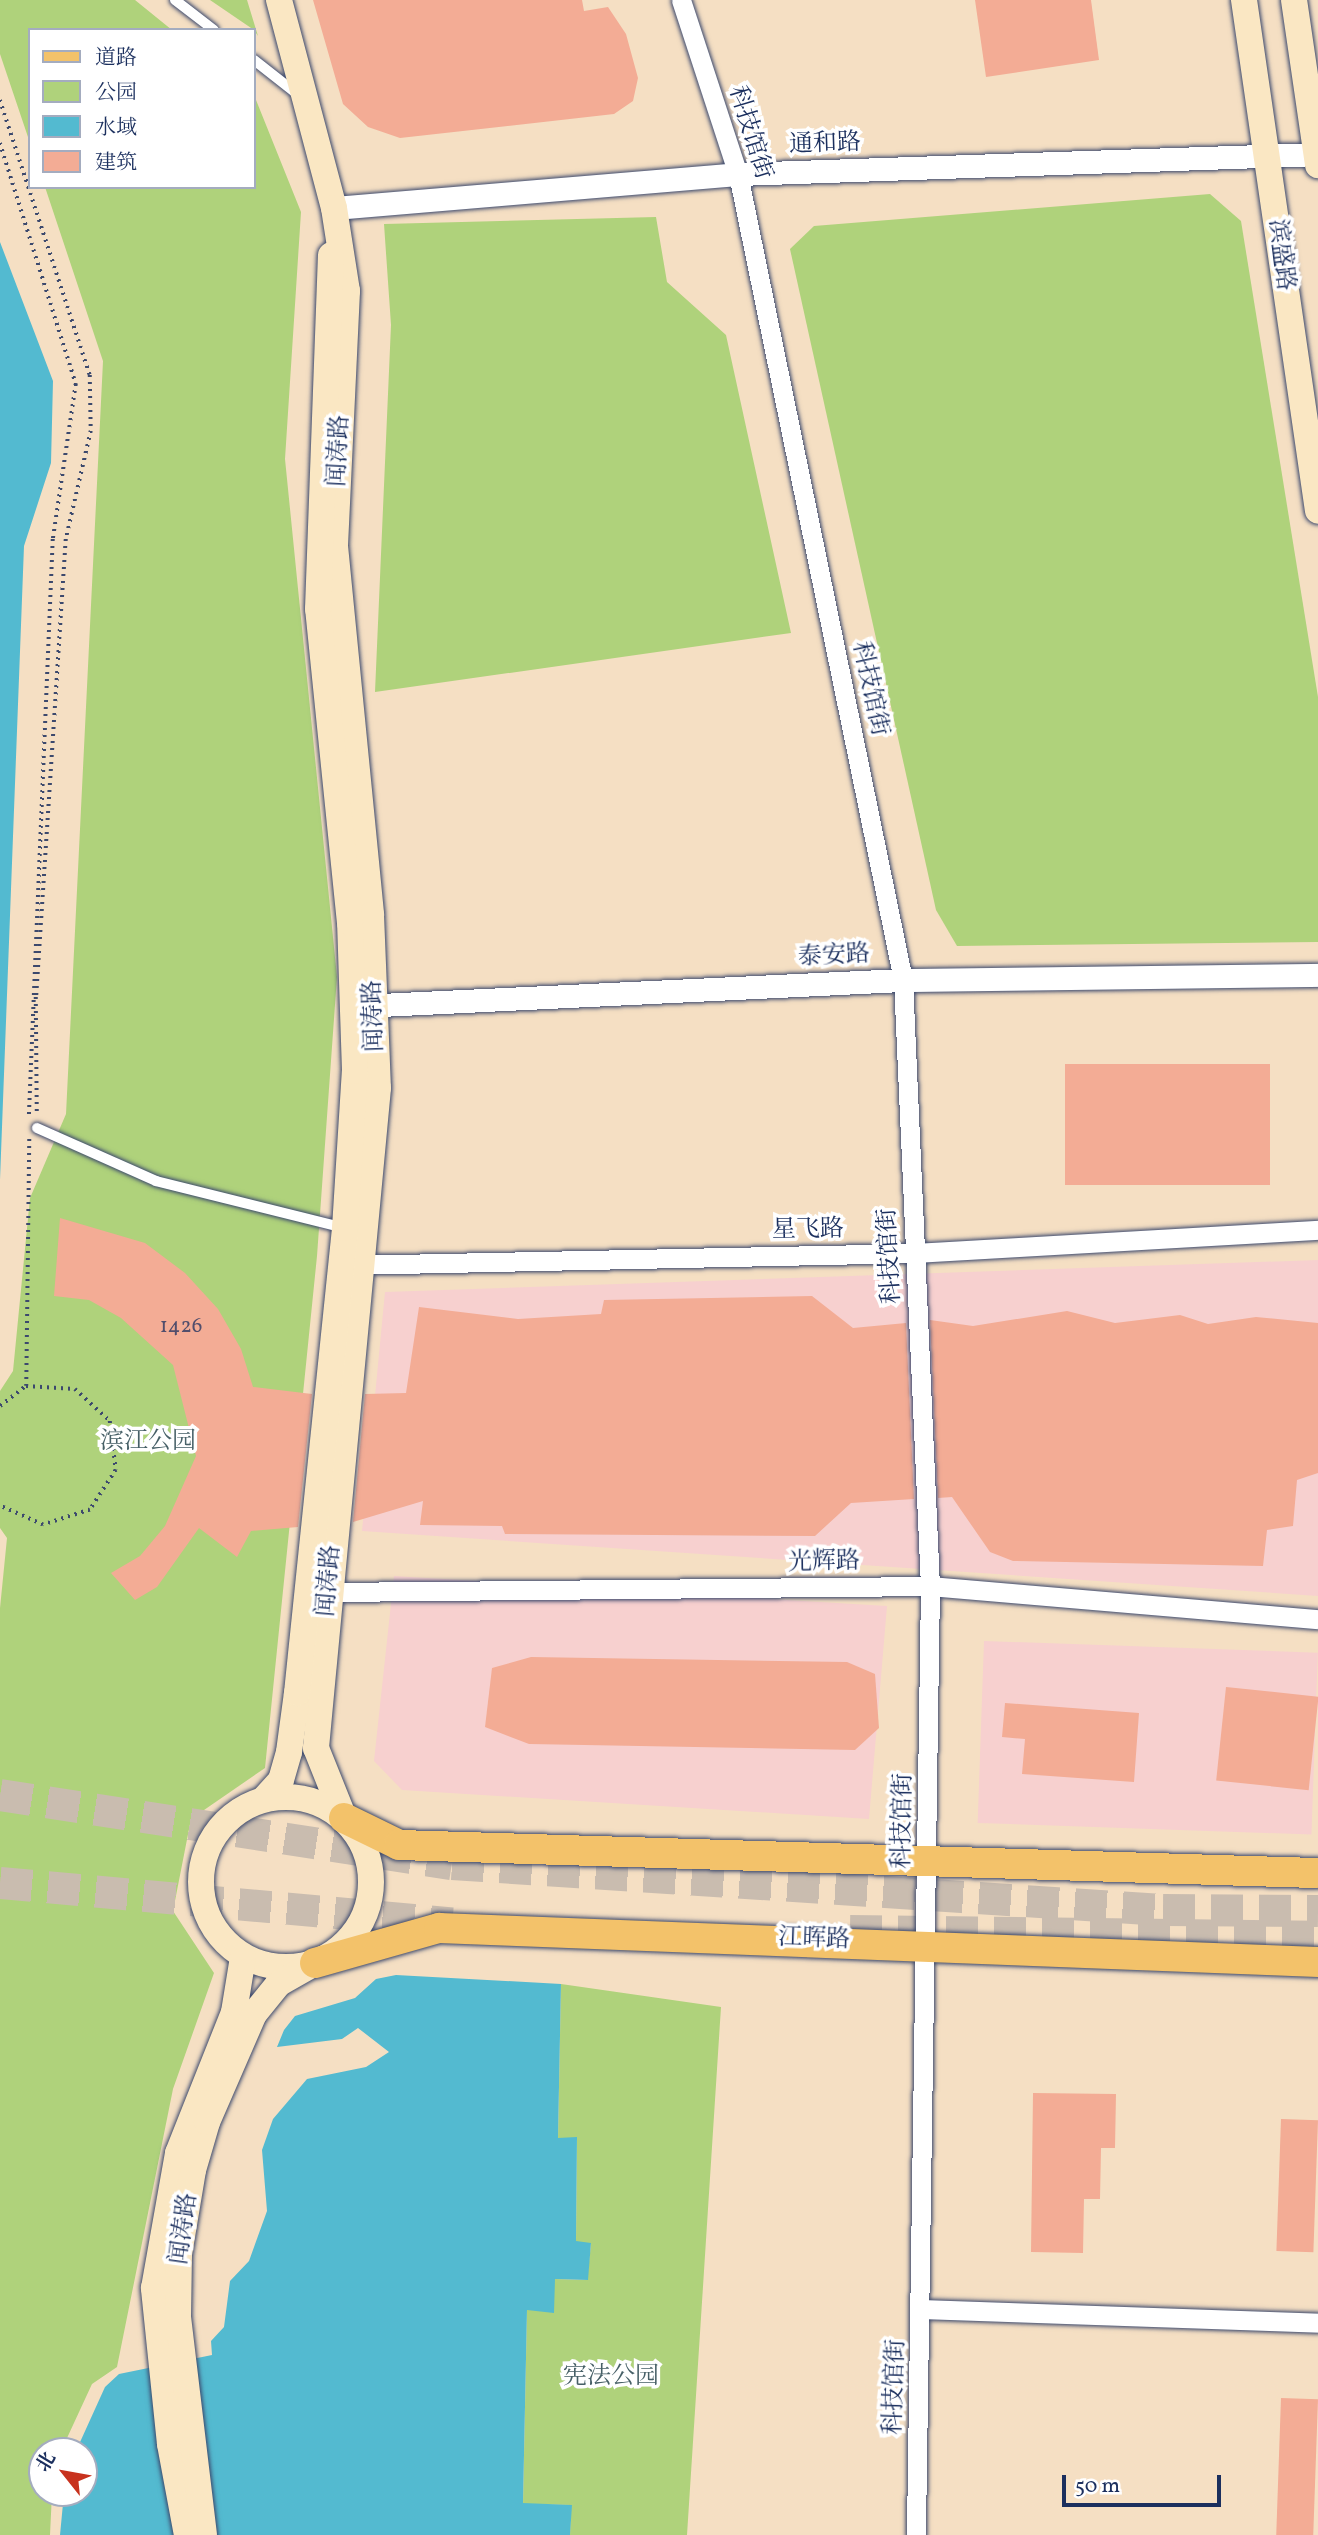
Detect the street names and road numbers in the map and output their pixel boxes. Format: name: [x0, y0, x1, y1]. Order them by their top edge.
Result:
street label: 科技馆街: [721, 83, 777, 183]
street label: 通和路: [789, 129, 861, 161]
street label: 滨盛路: [1261, 218, 1299, 292]
street label: 闻涛路: [324, 414, 356, 488]
street label: 科技馆街: [845, 639, 893, 739]
street label: 泰安路: [797, 941, 871, 973]
street label: 闻涛路: [359, 980, 391, 1052]
street label: 科技馆街: [874, 1207, 908, 1305]
street label: 星飞路: [772, 1216, 844, 1246]
street label: 闻涛路: [313, 1544, 347, 1618]
street label: 光辉路: [788, 1548, 860, 1578]
street label: 科技馆街: [889, 1773, 919, 1869]
street label: 江晖路: [778, 1924, 850, 1956]
street label: 闻涛路: [166, 2191, 204, 2267]
street label: 科技馆街: [880, 2339, 912, 2435]

